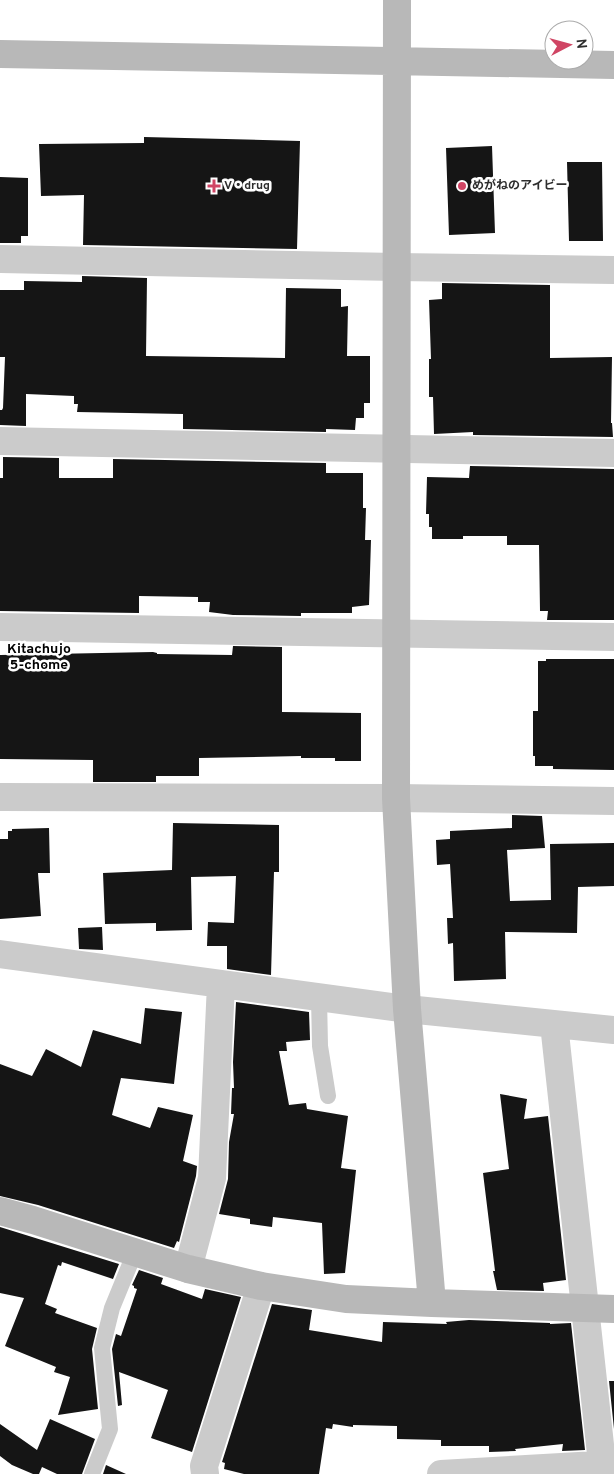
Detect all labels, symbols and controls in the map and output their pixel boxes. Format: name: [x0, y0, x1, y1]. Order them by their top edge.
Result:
north arrow: [544, 20, 594, 70]
text: N: [571, 38, 589, 50]
place label: V・drug: [224, 178, 270, 194]
place label: めがねのアイビー: [472, 178, 567, 194]
marker: V・drug: [208, 180, 220, 192]
marker: めがねのアイビー: [456, 180, 468, 192]
district label: Kitachujo 5-chome: [7, 641, 71, 674]

